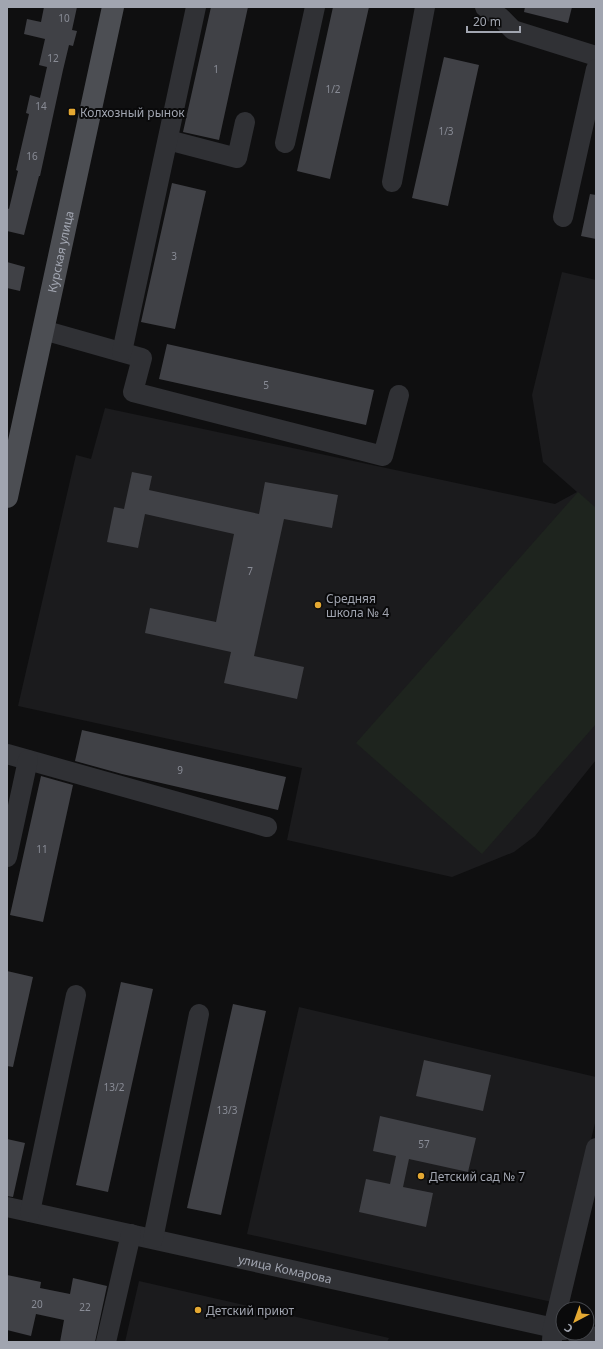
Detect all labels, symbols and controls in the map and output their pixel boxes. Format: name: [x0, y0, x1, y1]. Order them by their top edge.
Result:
scale bar: [467, 8, 520, 34]
house number: 10: [58, 11, 70, 25]
text: 20 m: [473, 13, 501, 30]
house number: 12: [47, 51, 59, 65]
house number: 1: [213, 62, 219, 76]
house number: 1/2: [325, 82, 341, 96]
house number: 14: [35, 99, 47, 113]
place label: Колхозный рынок: [80, 104, 185, 121]
marker: Колхозный рынок: [67, 107, 77, 117]
house number: 1/3: [438, 124, 454, 138]
house number: 16: [26, 149, 38, 163]
street label: Курская улица: [43, 209, 77, 294]
house number: 3: [171, 249, 177, 263]
house number: 5: [263, 378, 269, 392]
house number: 7: [247, 564, 253, 578]
place label: Средняя школа № 4: [326, 590, 389, 621]
marker: Средняя школа № 4: [313, 600, 323, 610]
house number: 9: [177, 763, 183, 777]
house number: 11: [36, 842, 48, 856]
house number: 13/2: [104, 1080, 125, 1094]
house number: 13/3: [217, 1103, 238, 1117]
house number: 57: [418, 1137, 430, 1151]
place label: Детский сад № 7: [429, 1168, 525, 1185]
marker: Детский сад № 7: [416, 1171, 426, 1181]
street label: улица Комарова: [237, 1250, 334, 1287]
house number: 20: [31, 1297, 43, 1311]
house number: 22: [79, 1300, 91, 1314]
north arrow: [555, 1301, 595, 1341]
place label: Детский приют: [206, 1302, 295, 1319]
marker: Детский приют: [193, 1305, 203, 1315]
text: С: [561, 1321, 576, 1337]

